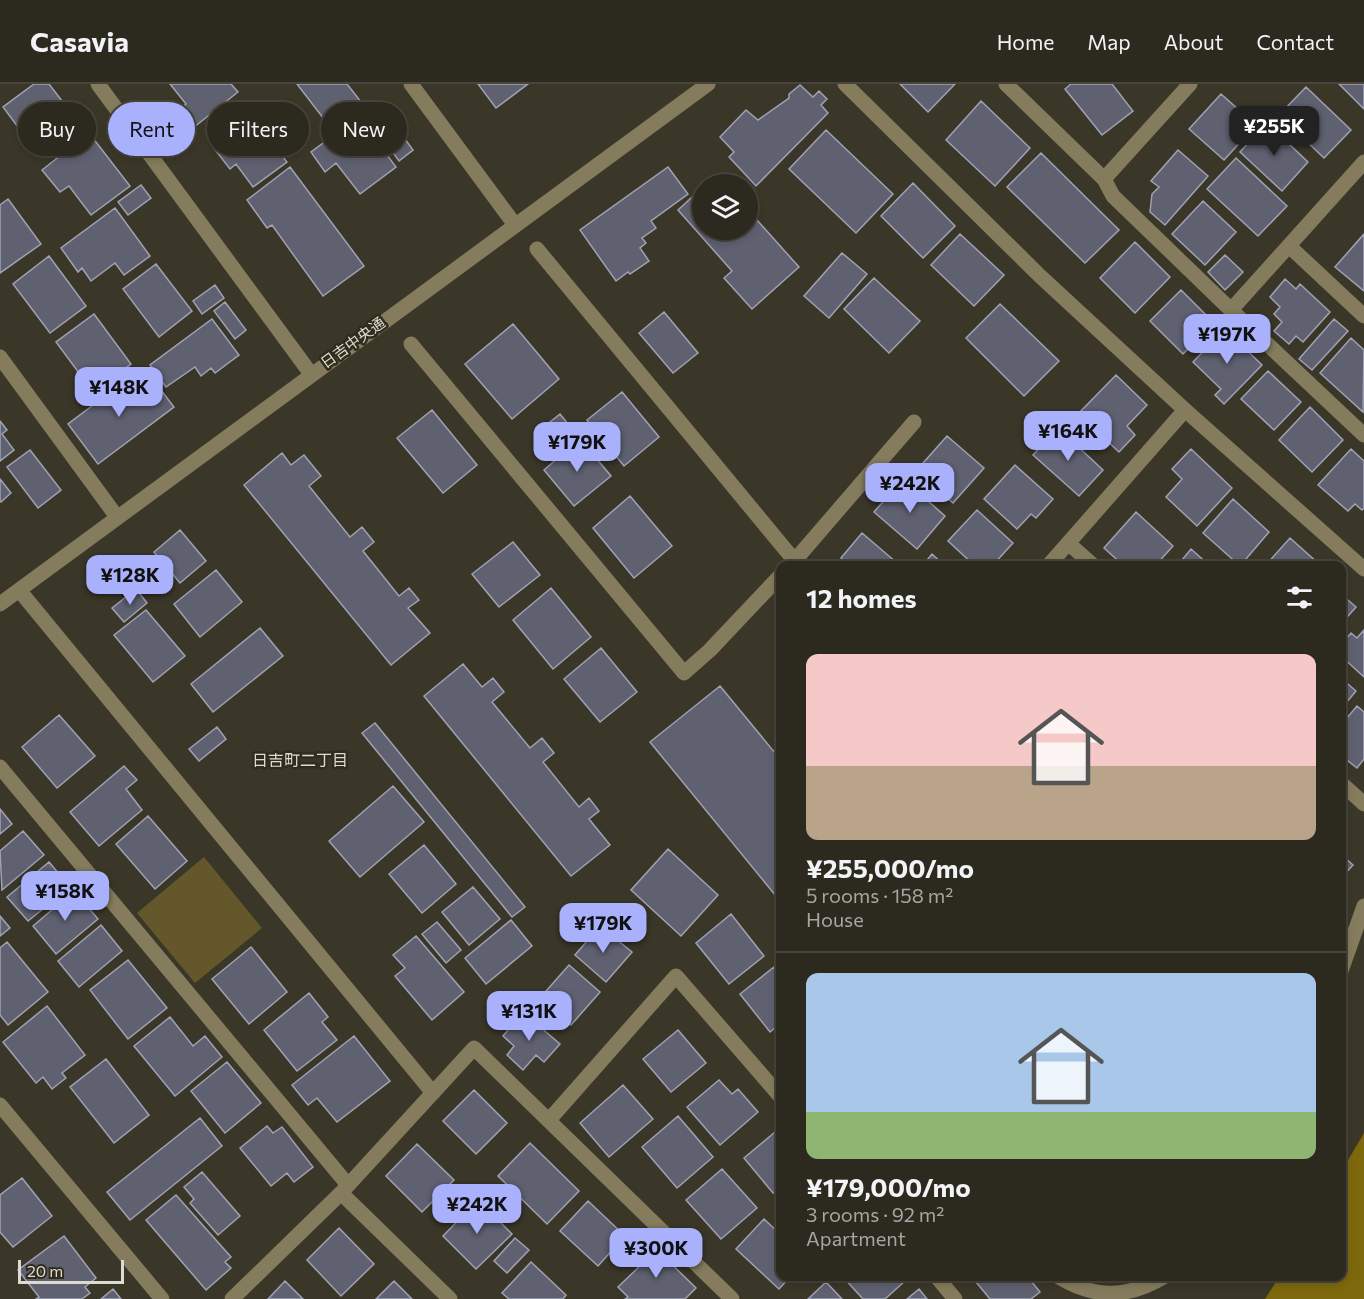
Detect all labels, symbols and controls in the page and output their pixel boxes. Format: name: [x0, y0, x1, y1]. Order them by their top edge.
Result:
text: Casavia: [30, 24, 129, 58]
text: Home: [997, 29, 1054, 54]
text: Map: [1087, 29, 1131, 54]
text: About: [1164, 29, 1223, 54]
text: Contact: [1256, 29, 1334, 54]
chip: Buy: [18, 102, 96, 156]
chip: Rent: [108, 102, 195, 156]
chip: Filters: [207, 102, 309, 156]
chip: New: [321, 102, 407, 156]
pin: ¥255K: [1232, 106, 1316, 157]
text: ¥255K: [1243, 113, 1305, 137]
map controls: [692, 174, 758, 240]
button: layers: [692, 174, 758, 240]
street label: 日吉中央通: [317, 313, 388, 372]
pin: ¥197K: [1185, 314, 1269, 365]
text: ¥197K: [1198, 321, 1256, 345]
pin: ¥148K: [77, 367, 161, 418]
text: ¥148K: [89, 374, 149, 398]
pin: ¥164K: [1026, 411, 1110, 462]
text: ¥164K: [1038, 418, 1098, 442]
pin: ¥179K: [535, 422, 619, 473]
text: ¥179K: [547, 429, 607, 453]
pin: ¥242K: [868, 463, 952, 514]
text: ¥242K: [879, 470, 941, 494]
pin: ¥128K: [88, 555, 172, 606]
text: ¥128K: [100, 562, 160, 586]
icon: filters: [1283, 581, 1316, 614]
text: 12 homes: [806, 582, 917, 613]
icon: home: [1007, 693, 1115, 801]
district label: 日吉町二丁目: [252, 750, 348, 769]
text: ¥255,000/mo: [806, 852, 974, 883]
pin: ¥158K: [23, 871, 107, 922]
text: ¥158K: [35, 878, 95, 902]
text: 5 rooms · 158 m²: [806, 883, 953, 907]
pin: ¥179K: [561, 903, 645, 954]
text: House: [806, 907, 864, 931]
text: ¥179K: [573, 910, 633, 934]
pin: ¥131K: [487, 991, 571, 1042]
text: ¥131K: [501, 998, 557, 1022]
icon: home: [1007, 1012, 1115, 1120]
text: ¥179,000/mo: [806, 1171, 971, 1202]
pin: ¥242K: [435, 1184, 519, 1235]
text: ¥242K: [446, 1191, 508, 1215]
text: 3 rooms · 92 m²: [806, 1202, 944, 1226]
text: Apartment: [806, 1226, 906, 1250]
pin: ¥300K: [614, 1228, 698, 1279]
text: ¥300K: [623, 1235, 689, 1259]
scale bar: [18, 1257, 124, 1284]
text: 20 m: [27, 1261, 63, 1280]

